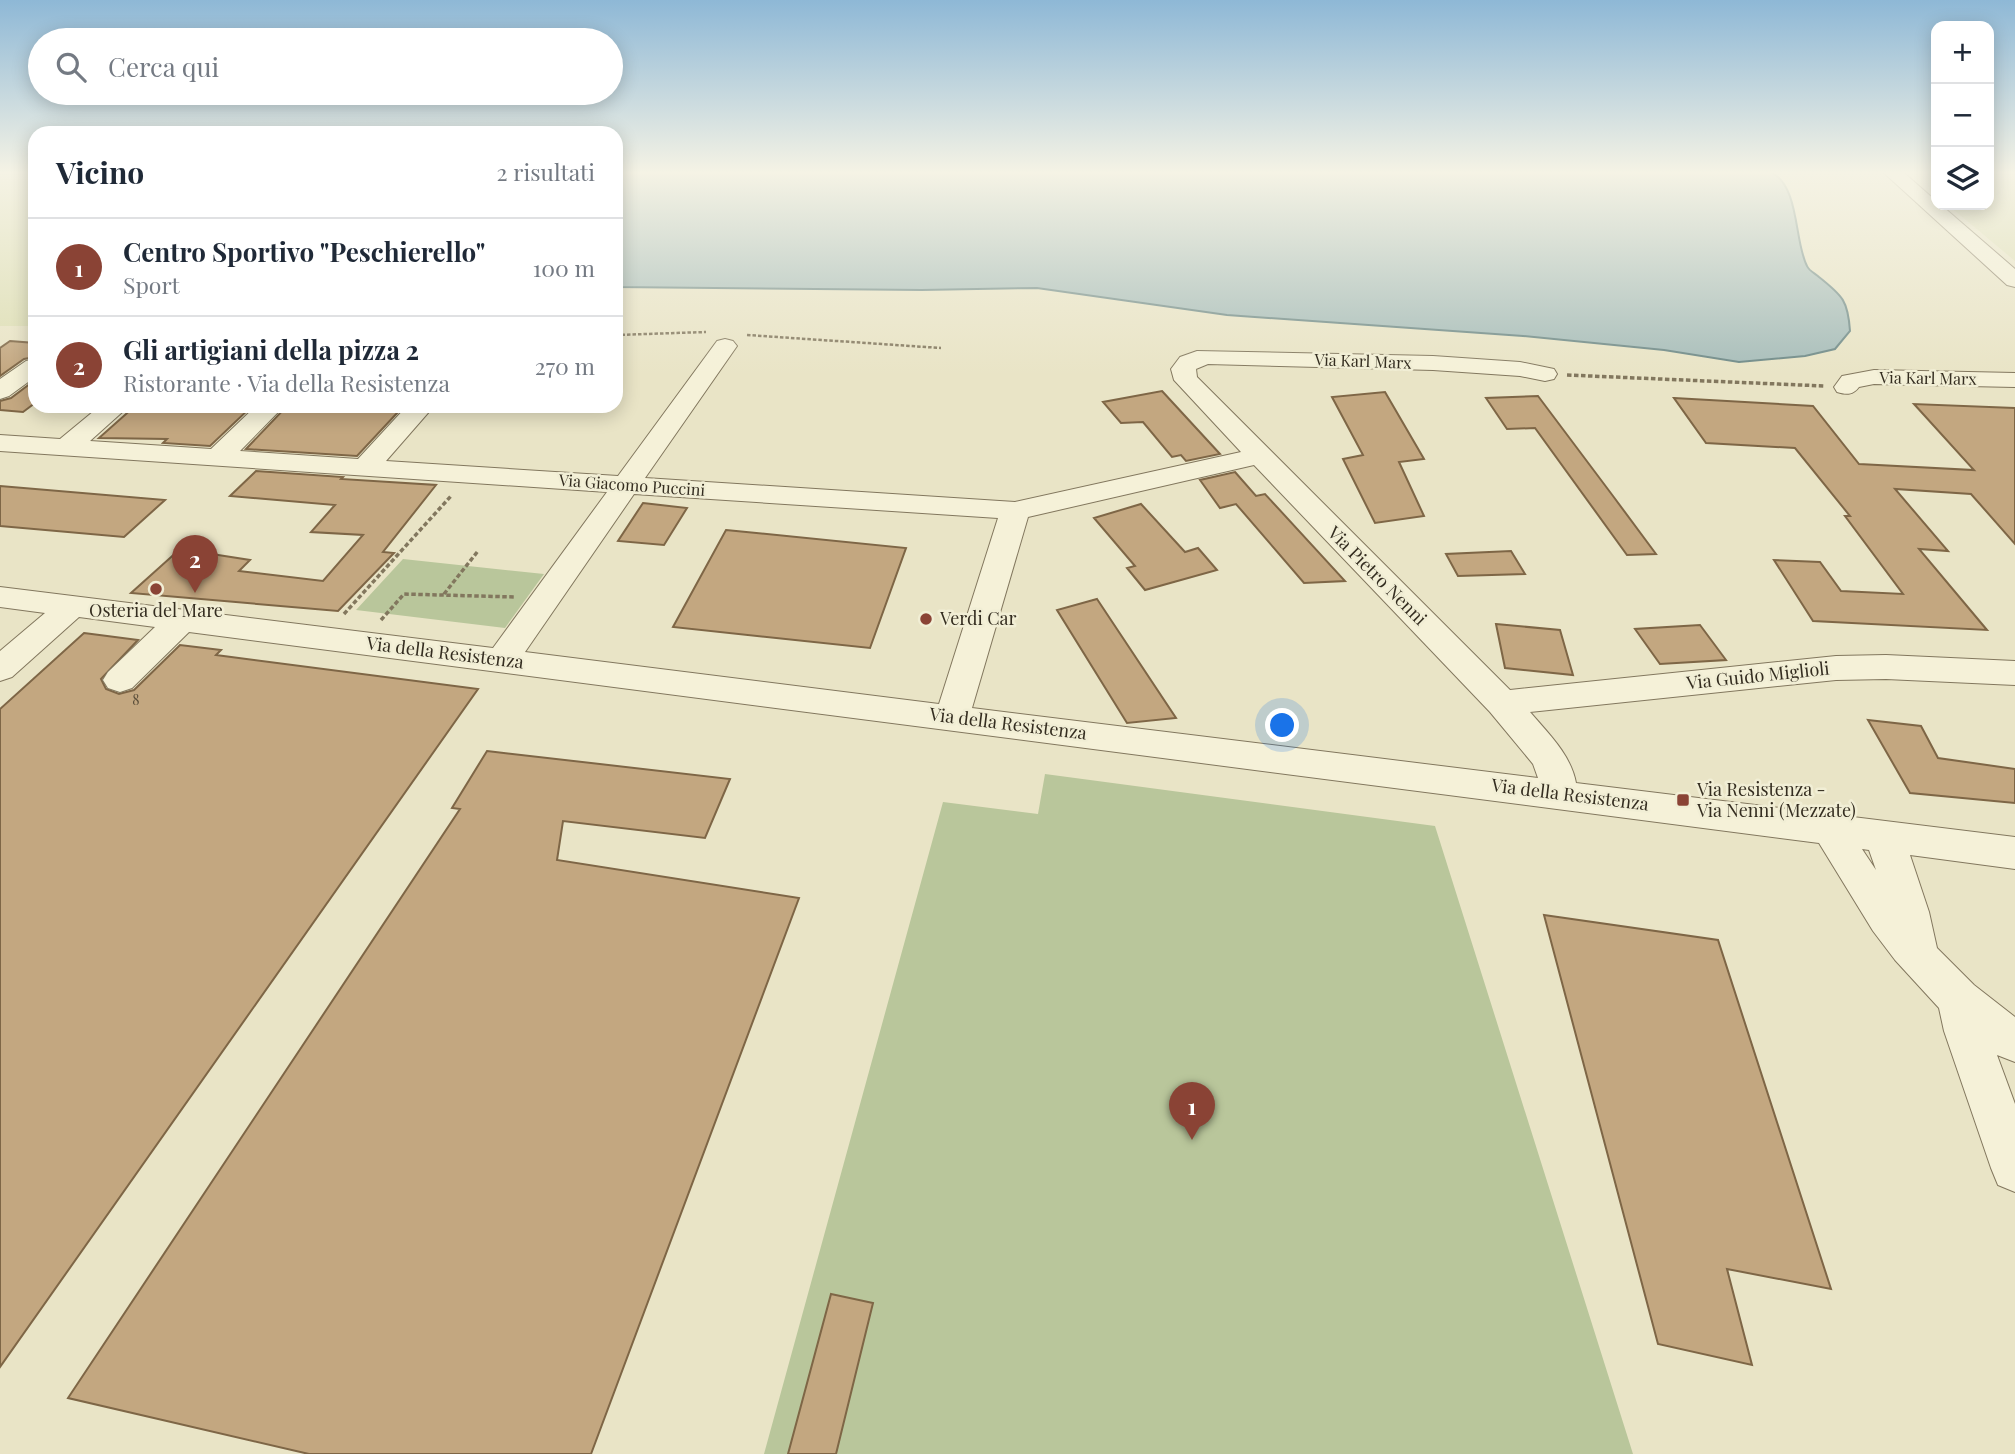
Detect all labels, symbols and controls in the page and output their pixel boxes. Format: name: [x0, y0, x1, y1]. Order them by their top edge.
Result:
map controls: [1931, 21, 1994, 210]
button: +: [1931, 21, 1994, 84]
search box: [28, 28, 623, 105]
icon: search: [52, 48, 90, 86]
text: Cerca qui: [108, 49, 219, 84]
button: −: [1931, 84, 1994, 147]
button: layers: [1931, 147, 1994, 210]
text: Vicino: [56, 152, 144, 192]
text: 2 risultati: [497, 156, 595, 187]
text: Centro Sportivo "Peschierello": [123, 234, 485, 269]
text: 1: [75, 252, 83, 283]
text: 100 m: [533, 252, 595, 283]
text: Sport: [123, 269, 180, 300]
text: Gli artigiani della pizza 2: [123, 332, 419, 367]
street label: Via Karl Marx: [1313, 348, 1413, 373]
text: 2: [73, 350, 85, 381]
text: 270 m: [535, 350, 595, 381]
street label: Via Karl Marx: [1878, 366, 1977, 389]
text: Ristorante · Via della Resistenza: [123, 367, 450, 398]
street label: Via Giacomo Puccini: [557, 469, 706, 500]
street label: Via Pietro Nenni: [1322, 520, 1432, 630]
pin: 2: [172, 535, 218, 593]
marker: Osteria del Mare: [148, 581, 164, 597]
place label: Osteria del Mare: [89, 598, 223, 622]
place label: Verdi Car: [939, 606, 1017, 630]
marker: Verdi Car: [918, 611, 934, 627]
street label: Via della Resistenza: [364, 630, 525, 674]
street label: Via Guido Miglioli: [1684, 656, 1831, 695]
house number: 8: [132, 690, 140, 709]
street label: Via della Resistenza: [927, 701, 1088, 745]
your location: [1265, 708, 1299, 742]
street label: Via della Resistenza: [1489, 772, 1650, 816]
place label: Via Resistenza - Via Nenni (Mezzate): [1696, 777, 1856, 822]
marker: Via Resistenza - Via Nenni (Mezzate): [1675, 792, 1691, 808]
pin: 1: [1169, 1082, 1215, 1140]

